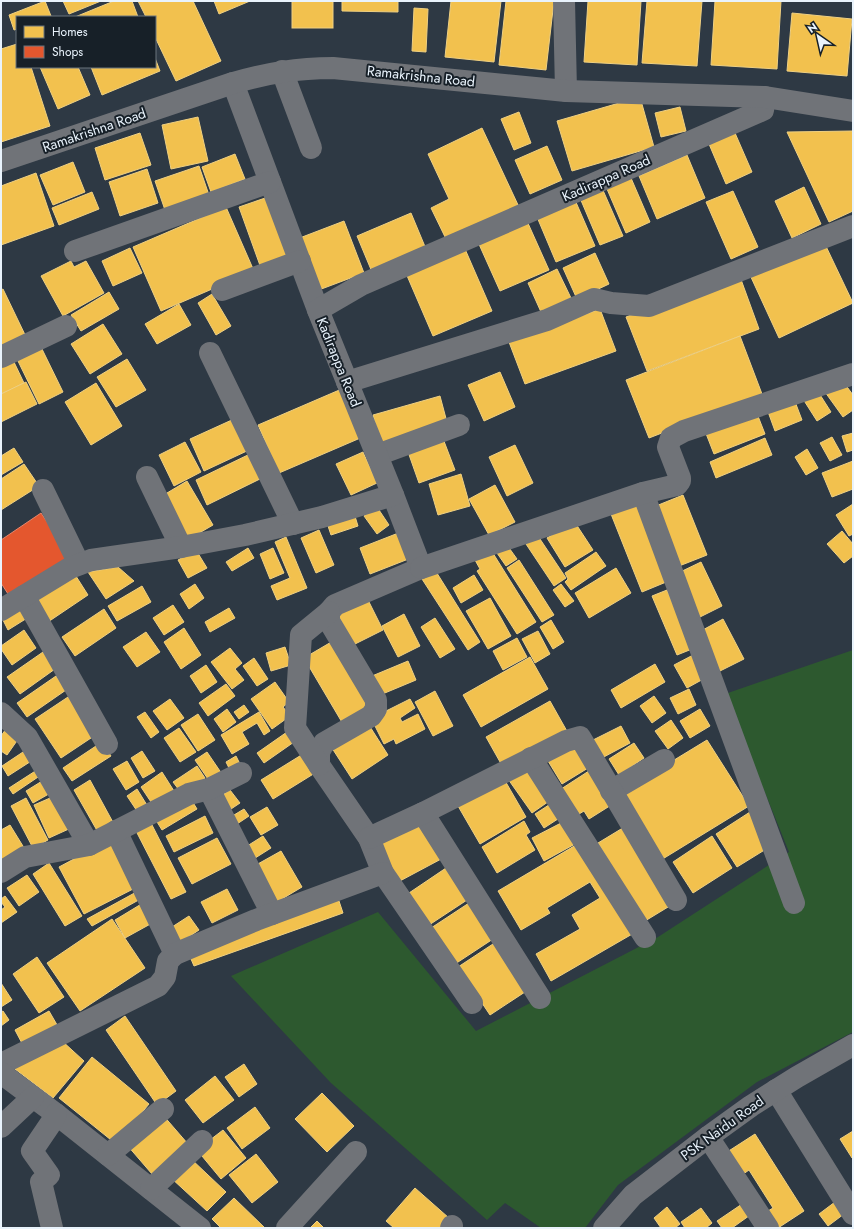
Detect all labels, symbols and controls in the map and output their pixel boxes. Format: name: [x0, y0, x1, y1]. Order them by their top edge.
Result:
legend: [16, 16, 156, 68]
north arrow: [798, 16, 838, 56]
text: N: [804, 19, 821, 37]
text: Homes: [52, 23, 88, 41]
text: Shops: [52, 43, 83, 61]
street label: Ramakrishna Road: [366, 60, 476, 92]
street label: Ramakrishna Road: [40, 103, 148, 157]
street label: Kadirappa Road: [559, 150, 653, 206]
street label: Kadirappa Road: [312, 314, 366, 410]
street label: PSK Naidu Road: [676, 1091, 768, 1165]

